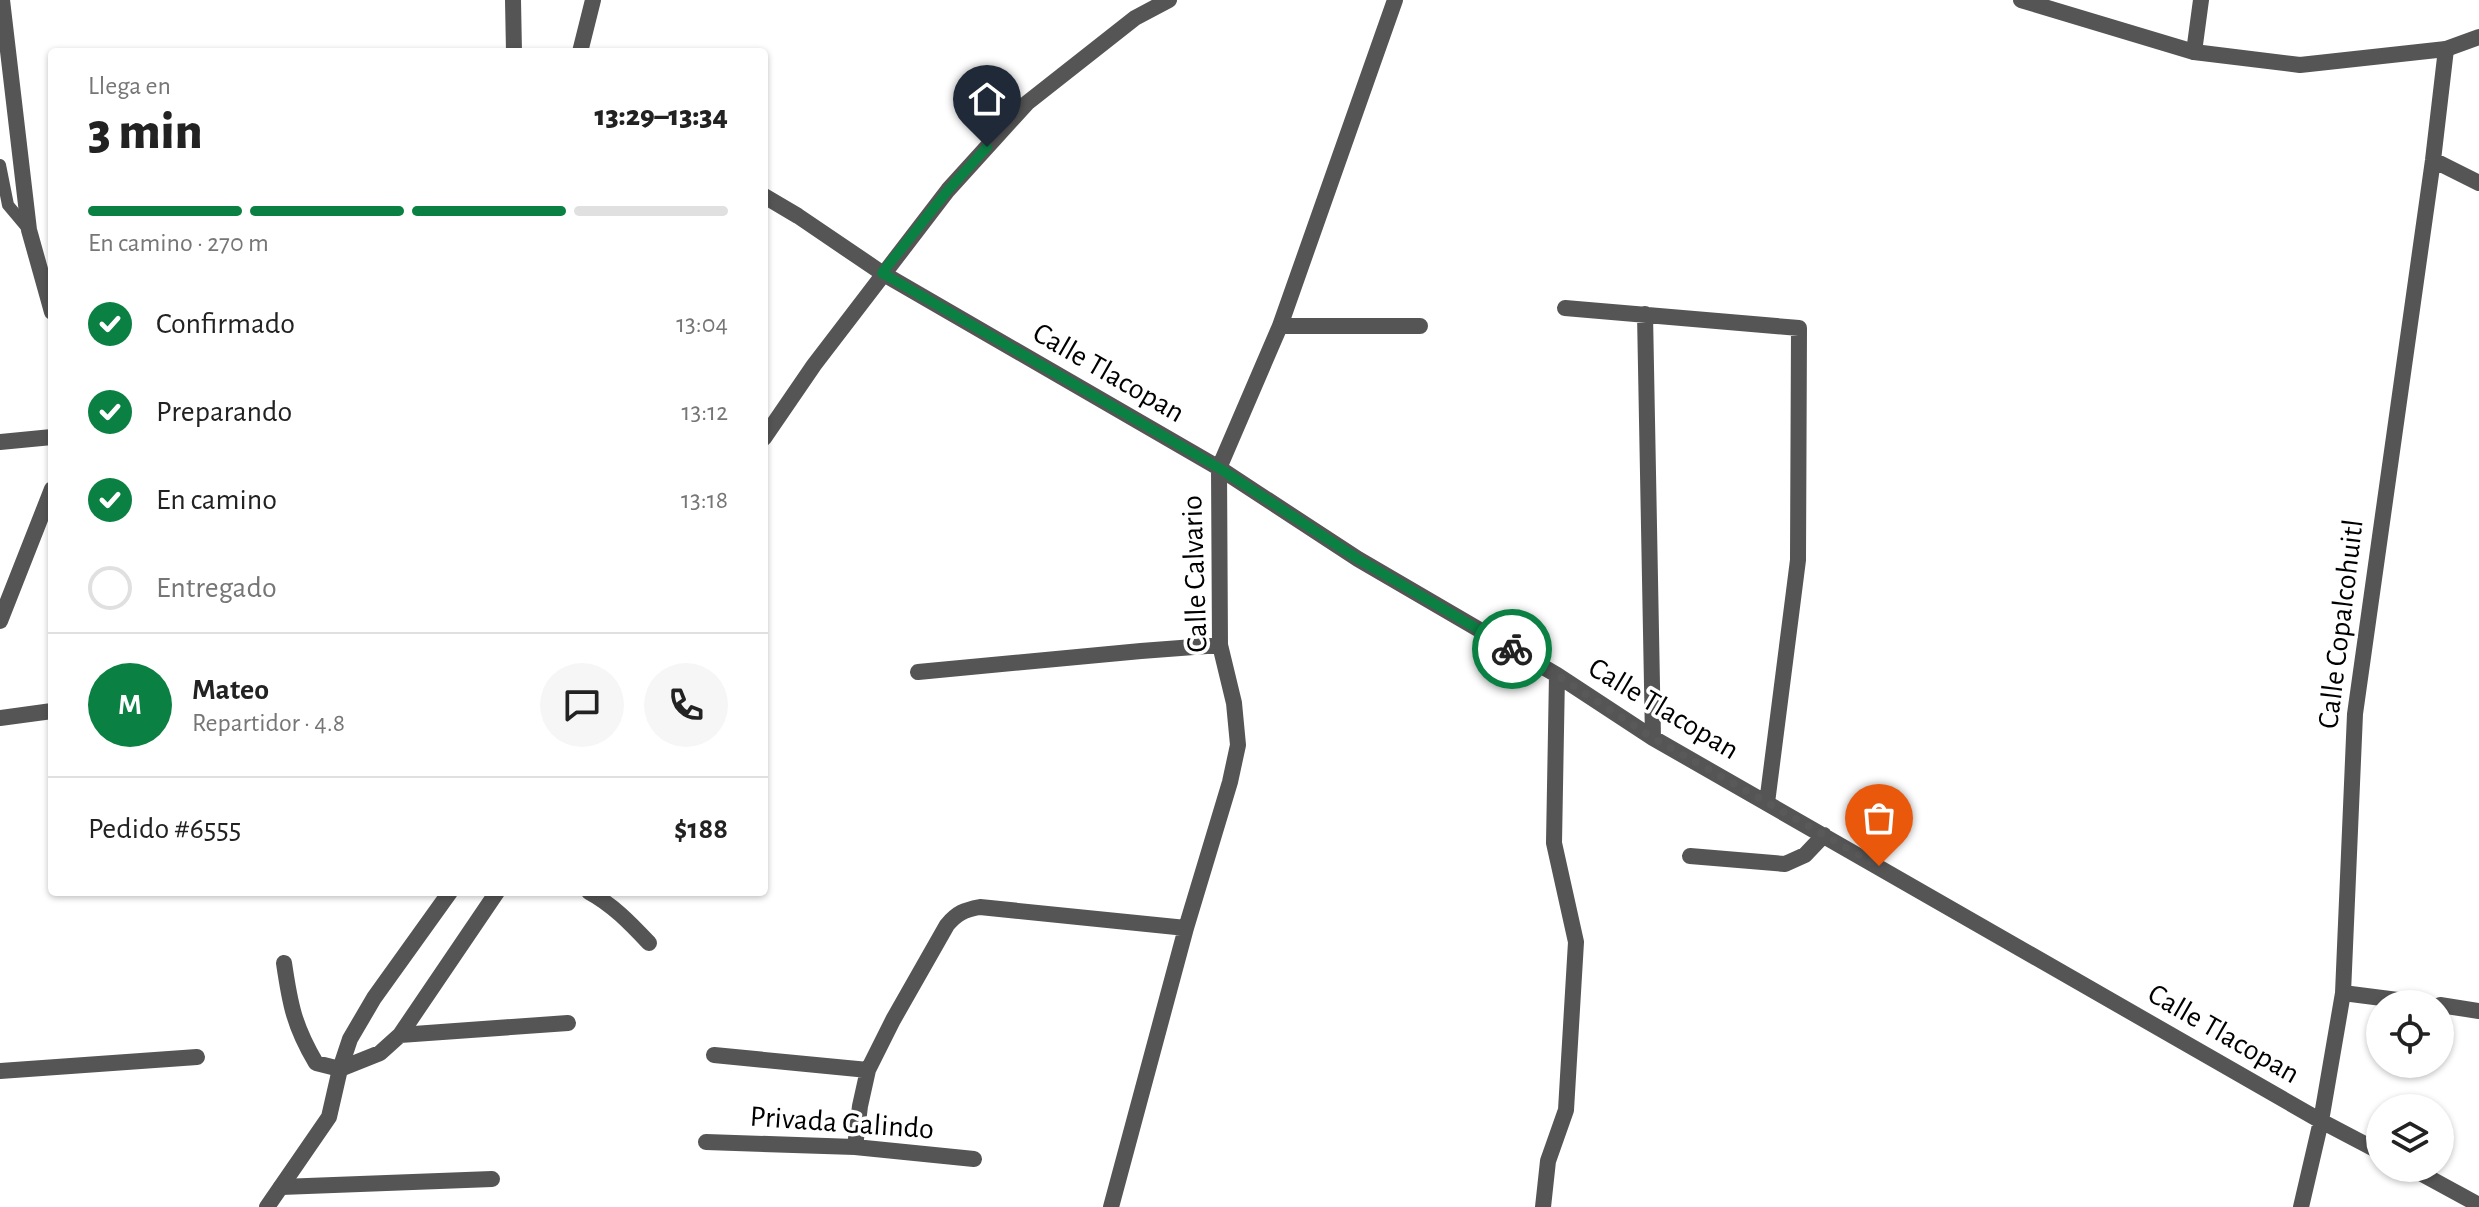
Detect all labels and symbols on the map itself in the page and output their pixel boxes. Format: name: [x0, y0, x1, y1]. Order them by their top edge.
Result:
pin: [953, 65, 1021, 147]
street label: Calle Tlacopan: [1028, 318, 1189, 428]
street label: Calle Calvario: [1177, 495, 1213, 653]
street label: Calle Copalcohuitl: [2313, 518, 2369, 731]
courier: [1472, 609, 1552, 689]
street label: Calle Tlacopan: [1583, 652, 1744, 765]
pin: [1845, 784, 1913, 866]
street label: Calle Tlacopan: [2143, 979, 2304, 1089]
street label: Privada Galindo: [749, 1102, 935, 1144]

